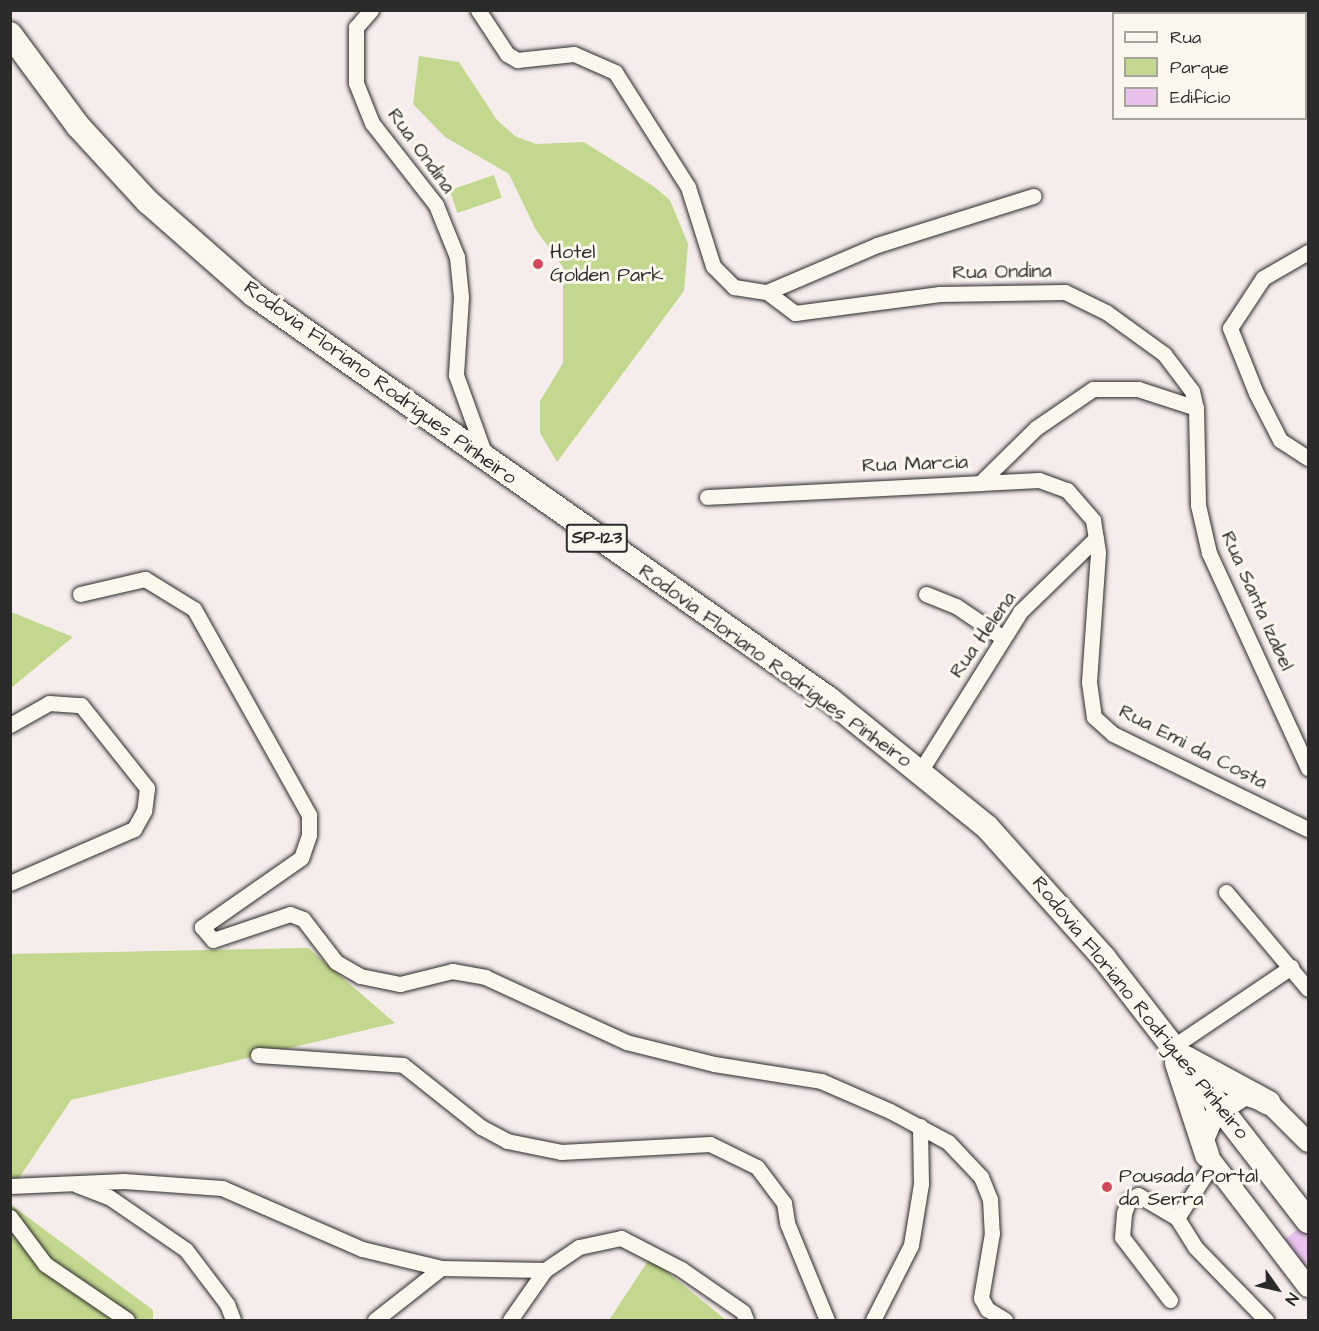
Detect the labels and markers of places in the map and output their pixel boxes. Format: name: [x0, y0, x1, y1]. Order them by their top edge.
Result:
place label: Hotel Golden Park: [550, 240, 664, 287]
marker: Hotel Golden Park: [531, 257, 545, 271]
place label: Pousada Portal da Serra: [1119, 1164, 1258, 1211]
marker: Pousada Portal da Serra: [1100, 1180, 1114, 1194]

